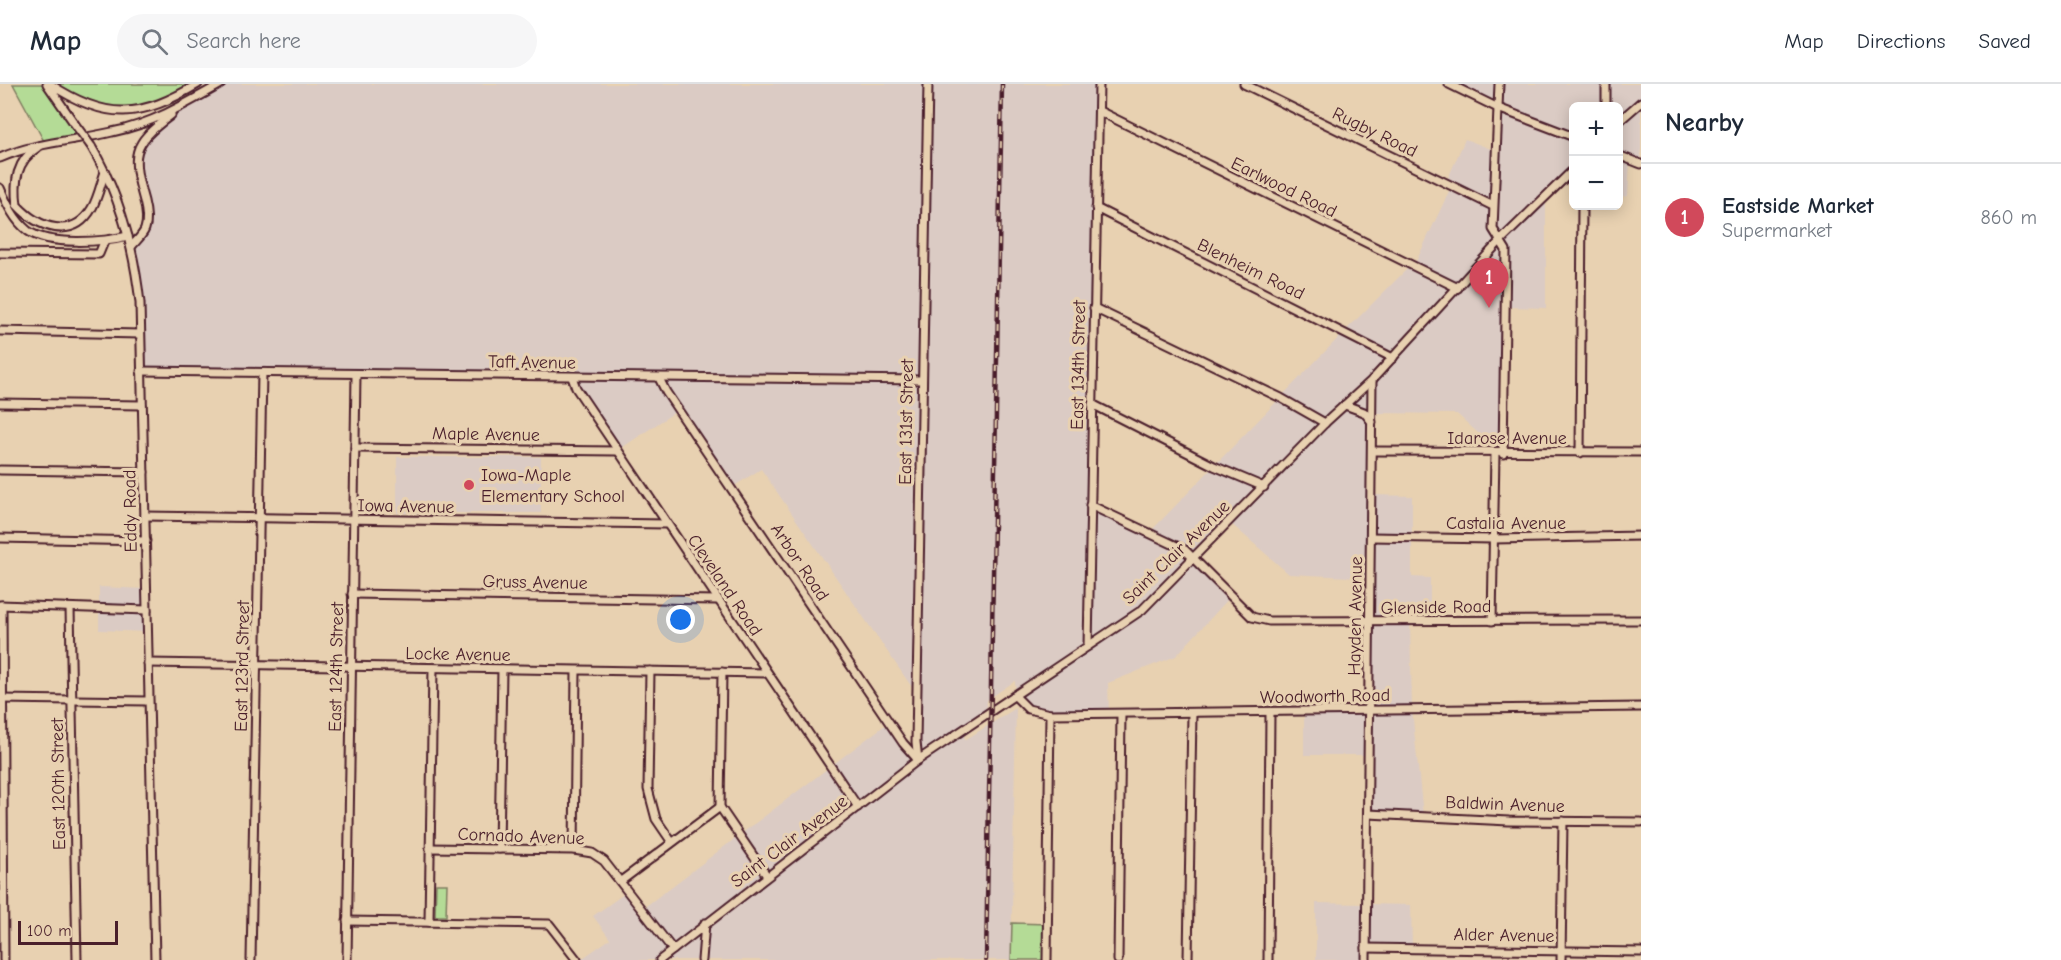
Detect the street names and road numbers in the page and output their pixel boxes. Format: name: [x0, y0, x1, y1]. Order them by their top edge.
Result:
street label: Rugby Road: [1329, 103, 1421, 162]
street label: Earlwood Road: [1227, 153, 1340, 222]
street label: Blenheim Road: [1194, 234, 1308, 304]
street label: East 134th Street: [1067, 299, 1090, 430]
street label: Taft Avenue: [488, 351, 576, 374]
street label: East 131st Street: [895, 358, 918, 485]
street label: Maple Avenue: [432, 423, 540, 446]
street label: Idarose Avenue: [1447, 428, 1567, 449]
street label: Eddy Road: [119, 469, 142, 553]
street label: Iowa Avenue: [357, 495, 455, 518]
street label: Saint Clair Avenue: [1118, 496, 1234, 609]
street label: Castalia Avenue: [1446, 513, 1566, 534]
street label: Arbor Road: [766, 520, 833, 605]
street label: Cleveland Road: [683, 531, 766, 640]
street label: Hayden Avenue: [1344, 556, 1367, 676]
street label: Gruss Avenue: [482, 571, 588, 594]
street label: Glenside Road: [1380, 596, 1492, 619]
street label: East 123rd Street: [231, 599, 254, 732]
street label: East 124th Street: [325, 601, 348, 732]
street label: Locke Avenue: [405, 643, 511, 666]
street label: Woodworth Road: [1260, 685, 1390, 708]
street label: East 120th Street: [47, 717, 70, 850]
street label: Saint Clair Avenue: [727, 791, 852, 892]
street label: Baldwin Avenue: [1445, 792, 1565, 817]
street label: Cornado Avenue: [457, 824, 585, 849]
street label: Alder Avenue: [1453, 924, 1555, 947]

